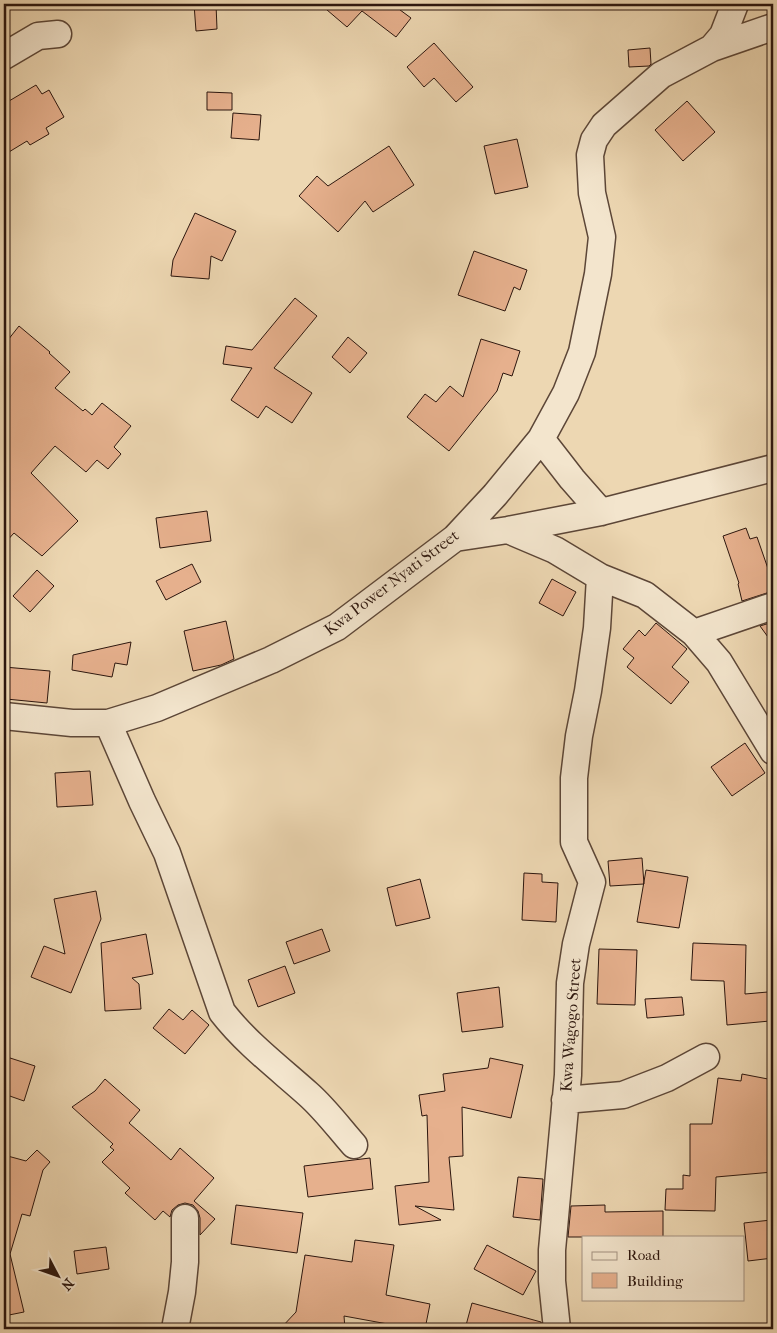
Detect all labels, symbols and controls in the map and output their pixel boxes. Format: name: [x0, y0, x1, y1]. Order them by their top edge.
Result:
street label: Kwa Power Nyati Street: [320, 525, 463, 639]
street label: Kwa Wagogo Street: [556, 957, 585, 1093]
legend: [582, 1236, 744, 1300]
text: Road: [627, 1246, 661, 1264]
north arrow: [32, 1250, 82, 1300]
text: Building: [627, 1272, 684, 1290]
text: N: [57, 1275, 77, 1294]

